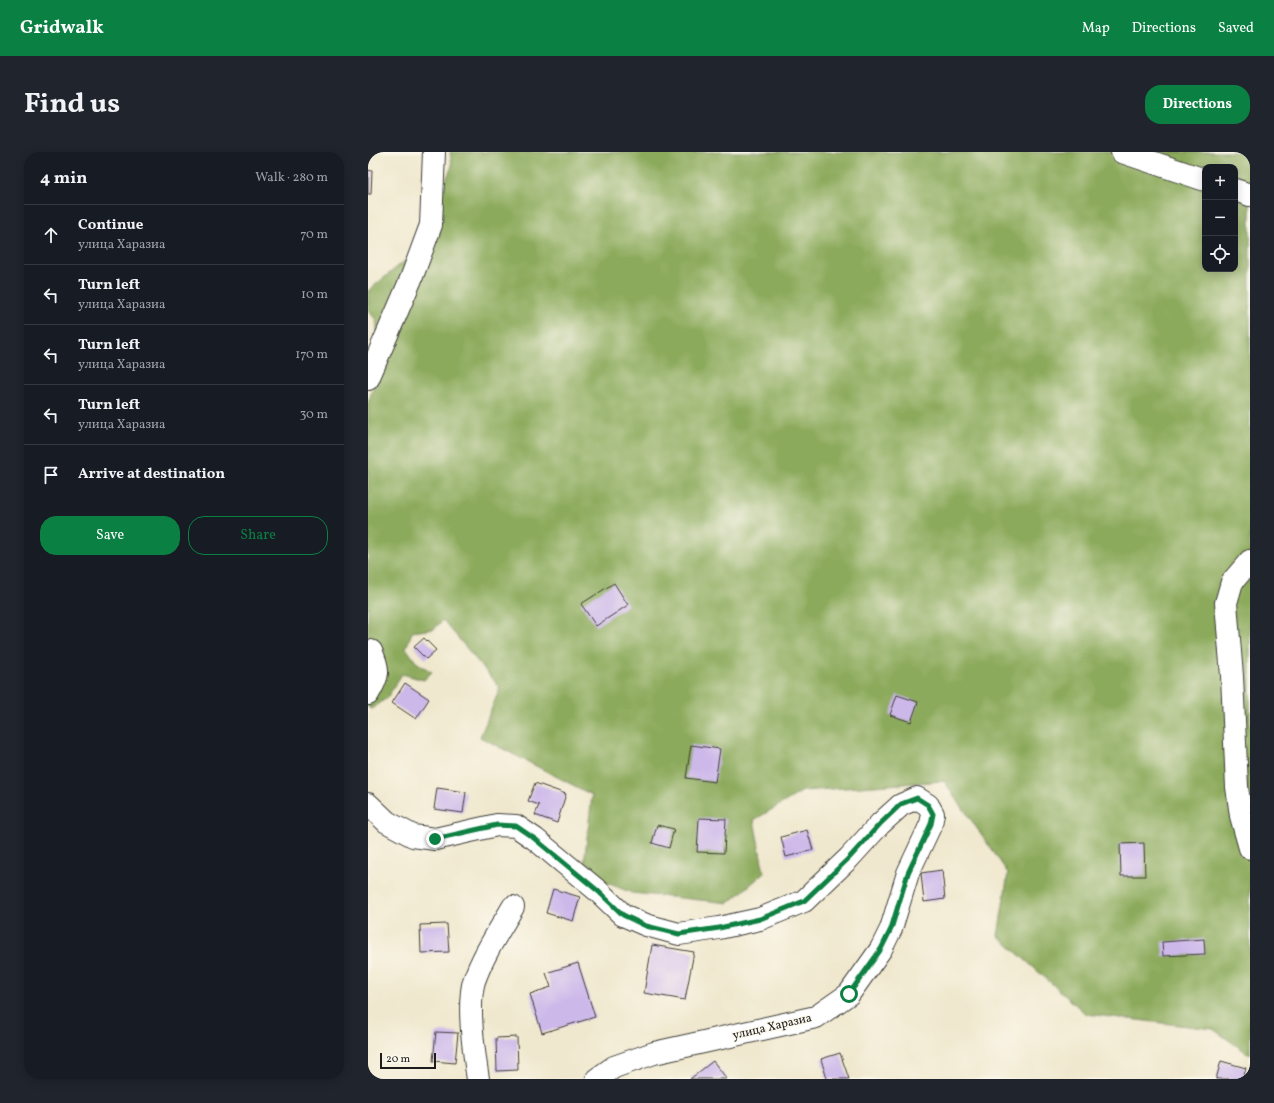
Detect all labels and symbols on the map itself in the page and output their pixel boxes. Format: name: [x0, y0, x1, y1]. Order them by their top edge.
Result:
route end: [426, 830, 444, 848]
route start: [840, 985, 858, 1003]
street label: улица Харазиа: [731, 1010, 813, 1044]
scale bar: [380, 1051, 436, 1070]

